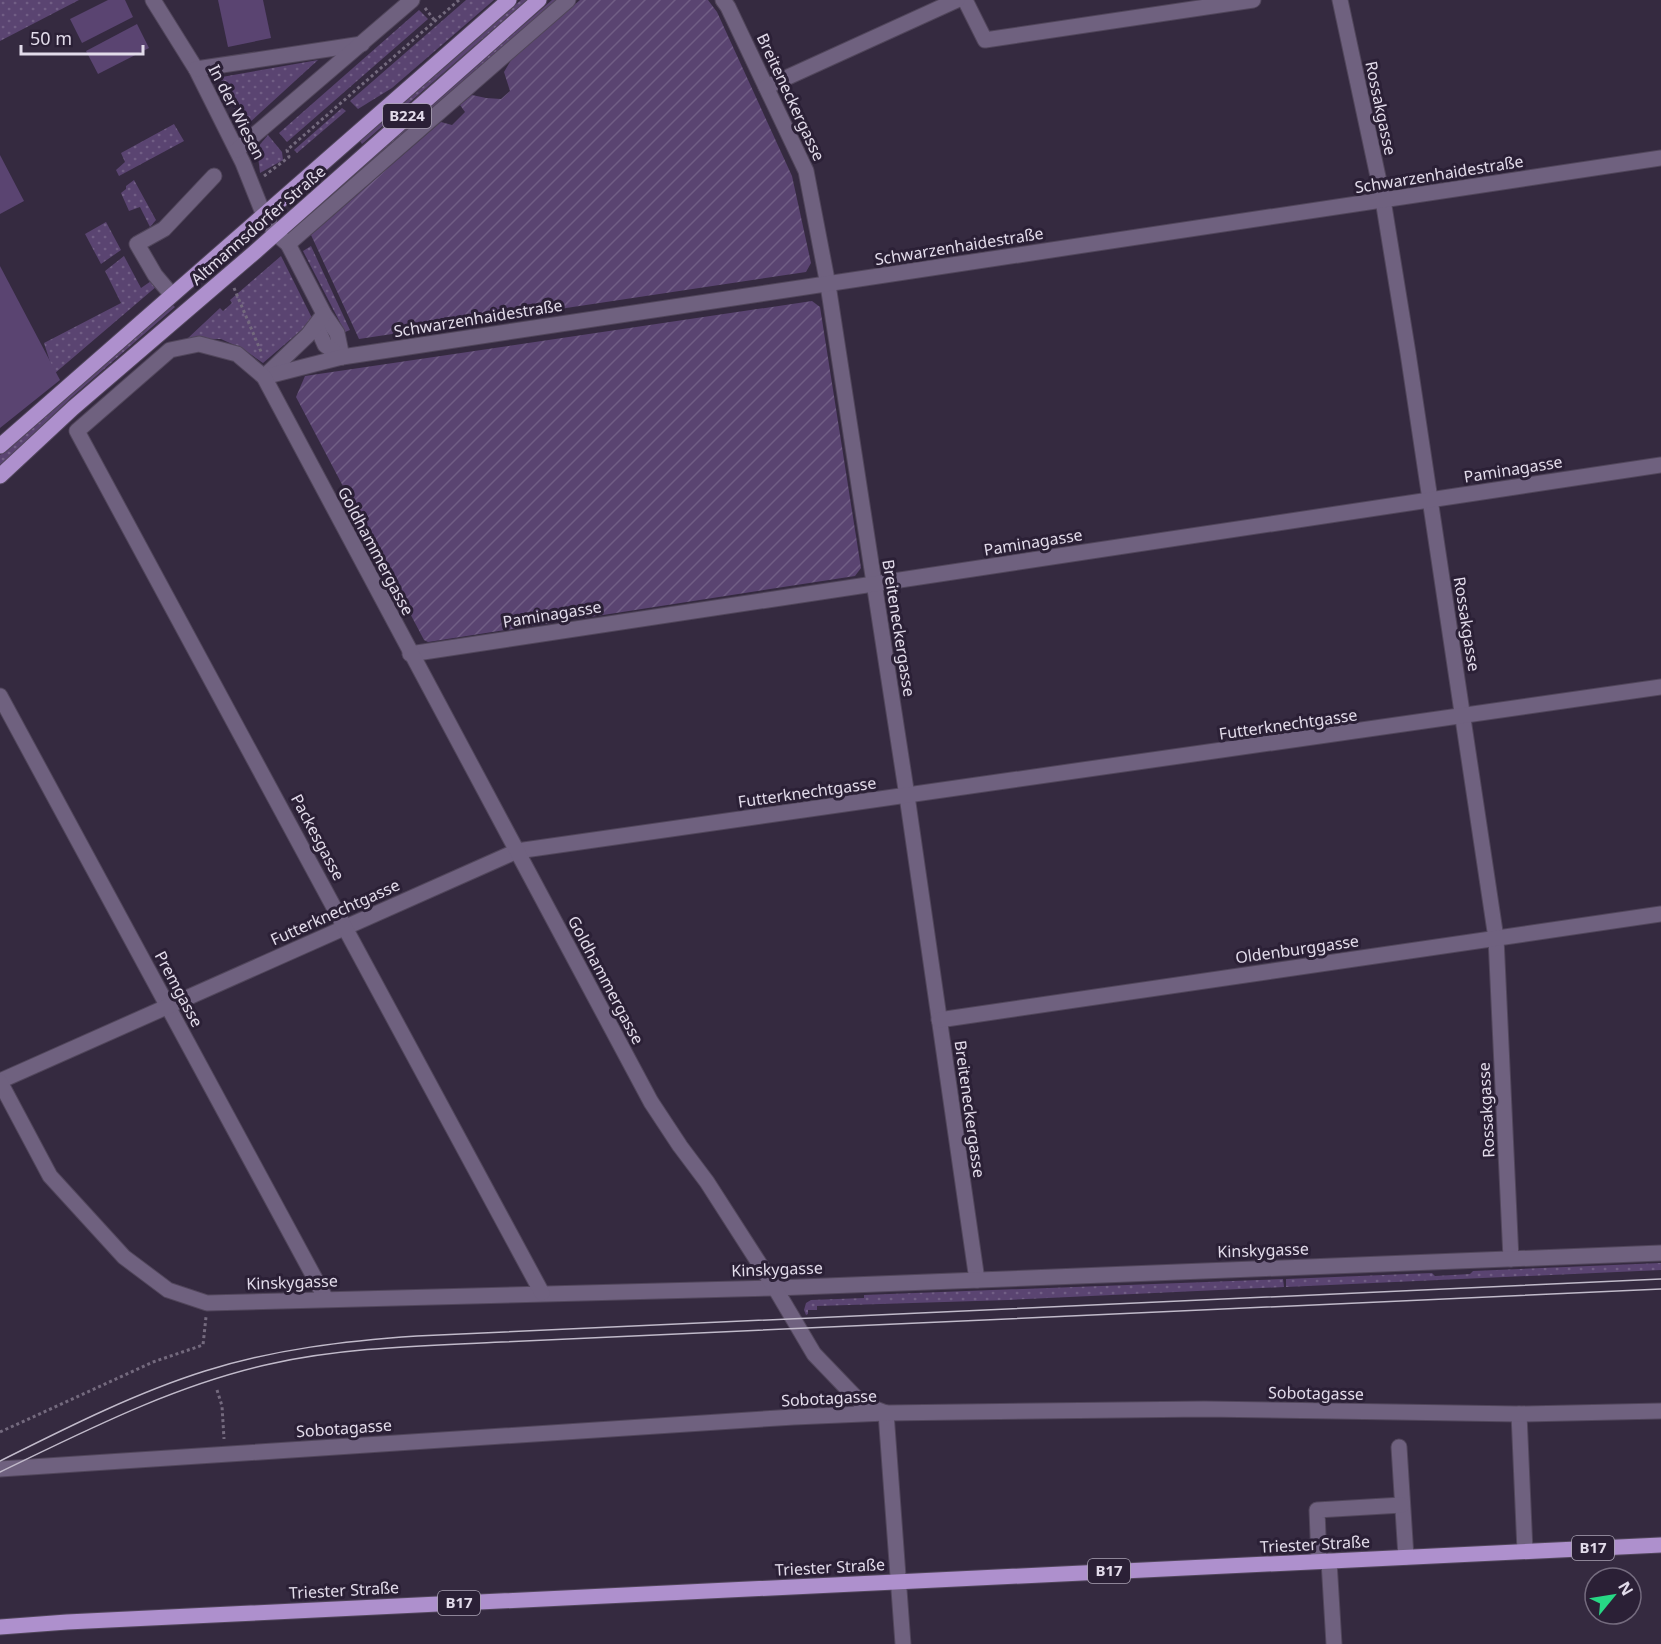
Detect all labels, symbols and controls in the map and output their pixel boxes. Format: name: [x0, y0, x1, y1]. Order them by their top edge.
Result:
scale bar: [21, 18, 142, 56]
text: 50 m: [30, 26, 72, 50]
street label: Breiteneckergasse: [752, 30, 830, 164]
street label: Rossakgasse: [1360, 59, 1402, 157]
street label: In der Wiesen: [204, 61, 270, 163]
road number: B224: [383, 104, 431, 128]
street label: Schwarzenhaidestraße: [1353, 150, 1525, 198]
street label: Altmannsdorfer Straße: [186, 160, 330, 290]
street label: Schwarzenhaidestraße: [873, 222, 1045, 270]
street label: Schwarzenhaidestraße: [392, 294, 564, 342]
street label: Paminagasse: [1462, 450, 1564, 488]
street label: Goldhammergasse: [333, 483, 419, 619]
street label: Paminagasse: [982, 523, 1084, 561]
street label: Breiteneckergasse: [877, 558, 921, 698]
street label: Rossakgasse: [1449, 575, 1485, 673]
street label: Paminagasse: [501, 595, 603, 633]
street label: Futterknechtgasse: [1217, 703, 1359, 745]
street label: Futterknechtgasse: [736, 771, 878, 813]
street label: Packesgasse: [286, 790, 350, 884]
street label: Futterknechtgasse: [267, 874, 403, 950]
street label: Goldhammergasse: [563, 912, 649, 1048]
street label: Oldenburggasse: [1234, 929, 1360, 969]
street label: Premgasse: [150, 947, 208, 1031]
street label: Breiteneckergasse: [949, 1039, 991, 1179]
street label: Rossakgasse: [1473, 1062, 1499, 1158]
street label: Kinskygasse: [1217, 1237, 1309, 1263]
street label: Kinskygasse: [731, 1256, 823, 1282]
street label: Kinskygasse: [246, 1269, 338, 1295]
street label: Sobotagasse: [1268, 1381, 1364, 1405]
street label: Sobotagasse: [781, 1385, 877, 1411]
street label: Sobotagasse: [295, 1414, 393, 1442]
street label: Triester Straße: [1259, 1530, 1371, 1558]
road number: B17: [1572, 1536, 1614, 1560]
street label: Triester Straße: [774, 1553, 886, 1581]
road number: B17: [1088, 1559, 1130, 1583]
north arrow: [1583, 1566, 1643, 1626]
street label: Triester Straße: [288, 1576, 400, 1604]
text: N: [1613, 1577, 1639, 1600]
road number: B17: [438, 1591, 480, 1615]

